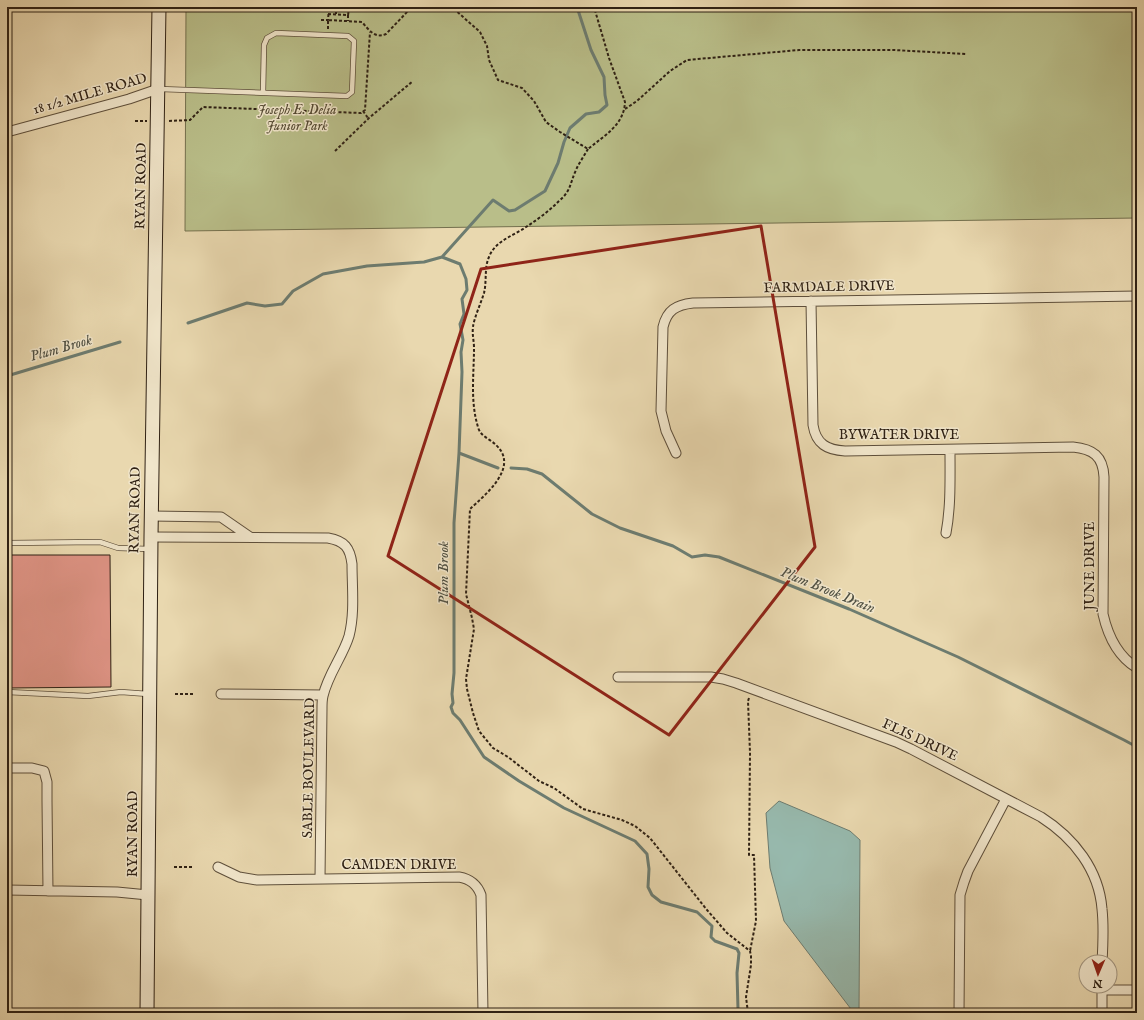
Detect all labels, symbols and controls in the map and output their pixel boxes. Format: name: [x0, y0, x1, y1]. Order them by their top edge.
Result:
street label: 18 1/2 MILE ROAD: [31, 69, 149, 119]
park label: Joseph E. Delia Junior Park: [257, 101, 337, 135]
street label: RYAN ROAD: [131, 143, 151, 229]
street label: FARMDALE DRIVE: [763, 277, 895, 297]
water label: Plum Brook: [28, 330, 94, 366]
street label: BYWATER DRIVE: [839, 426, 959, 444]
street label: RYAN ROAD: [125, 467, 145, 553]
street label: JUNE DRIVE: [1081, 521, 1099, 612]
water label: Plum Brook: [434, 541, 453, 605]
water label: Plum Brook Drain: [778, 562, 878, 618]
street label: SABLE BOULEVARD: [299, 698, 319, 838]
street label: FLIS DRIVE: [879, 715, 961, 766]
street label: RYAN ROAD: [124, 791, 142, 877]
street label: CAMDEN DRIVE: [341, 856, 457, 874]
north arrow: [1078, 954, 1118, 994]
text: N: [1092, 976, 1104, 990]

